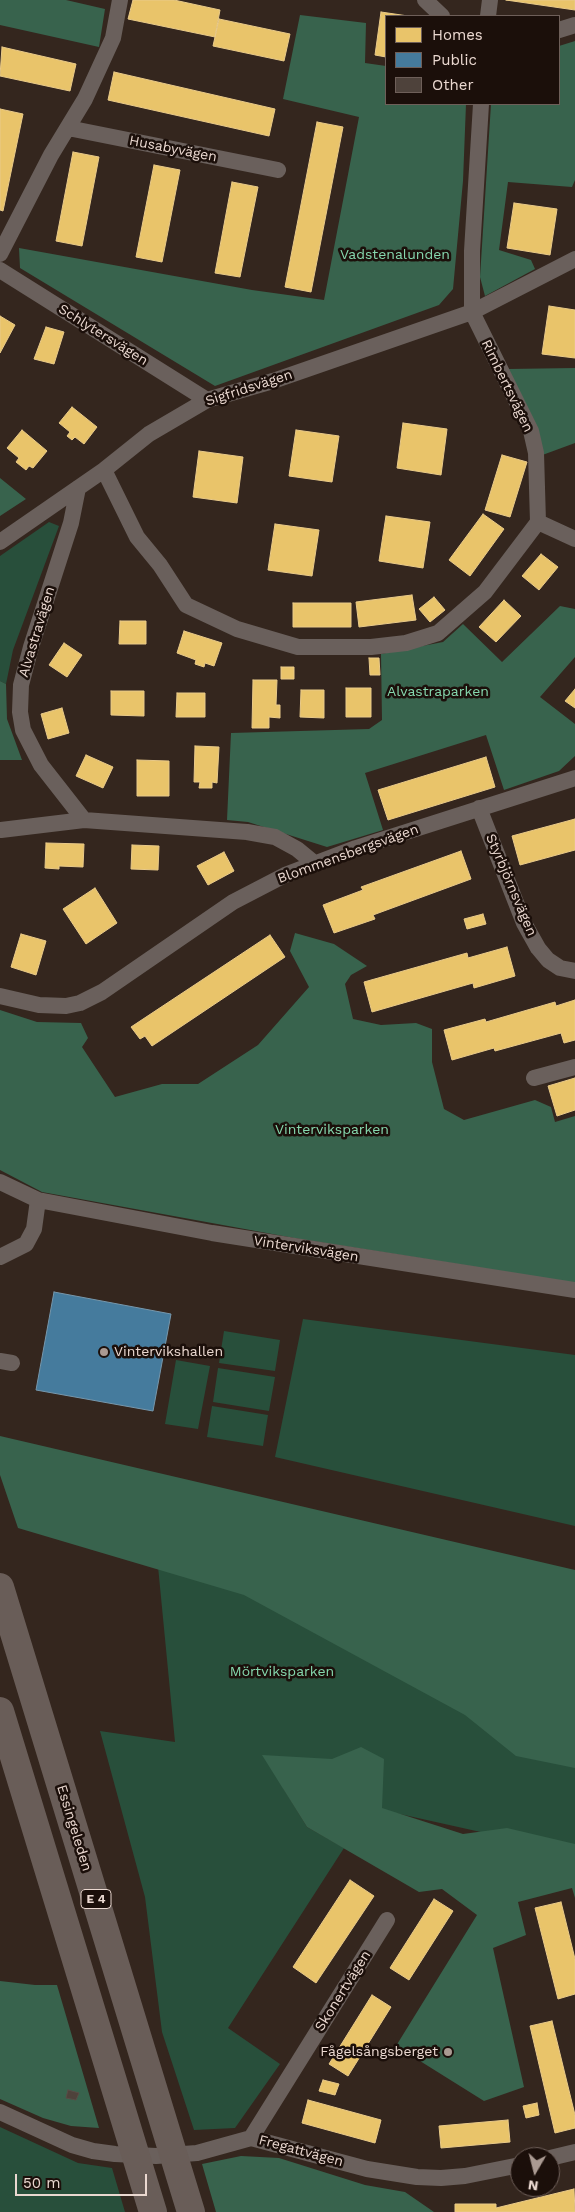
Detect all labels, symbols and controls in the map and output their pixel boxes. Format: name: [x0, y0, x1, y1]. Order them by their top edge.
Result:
legend: [385, 15, 560, 105]
text: Homes: [432, 26, 483, 44]
text: Public: [432, 51, 477, 69]
text: Other: [432, 76, 474, 94]
street label: Husabyvägen: [128, 132, 218, 166]
park label: Vadstenalunden: [340, 247, 450, 263]
street label: Schlytersvägen: [55, 301, 151, 369]
street label: Rimbertsvägen: [477, 337, 537, 435]
street label: Sigfridsvägen: [204, 366, 294, 410]
street label: Alvastravägen: [15, 585, 59, 679]
park label: Alvastraparken: [387, 684, 489, 700]
street label: Blommensbergsvägen: [275, 821, 421, 887]
street label: Styrbjörnsvägen: [482, 831, 540, 939]
park label: Vinterviksparken: [275, 1122, 389, 1138]
street label: Vinterviksvägen: [252, 1232, 360, 1266]
place label: Vintervikshallen: [114, 1344, 223, 1360]
marker: Vintervikshallen: [98, 1346, 110, 1358]
park label: Mörtviksparken: [230, 1664, 334, 1680]
street label: Essingeleden: [53, 1783, 95, 1873]
road number: E 4: [81, 1890, 111, 1908]
street label: Skonertvägen: [311, 1947, 375, 2035]
place label: Fågelsångsberget: [320, 2044, 438, 2060]
marker: Fågelsångsberget: [442, 2046, 454, 2058]
street label: Fregattvägen: [257, 2132, 345, 2170]
north arrow: [510, 2147, 560, 2197]
scale bar: [18, 2164, 150, 2196]
text: 50 m: [23, 2174, 60, 2192]
text: N: [527, 2177, 539, 2195]

